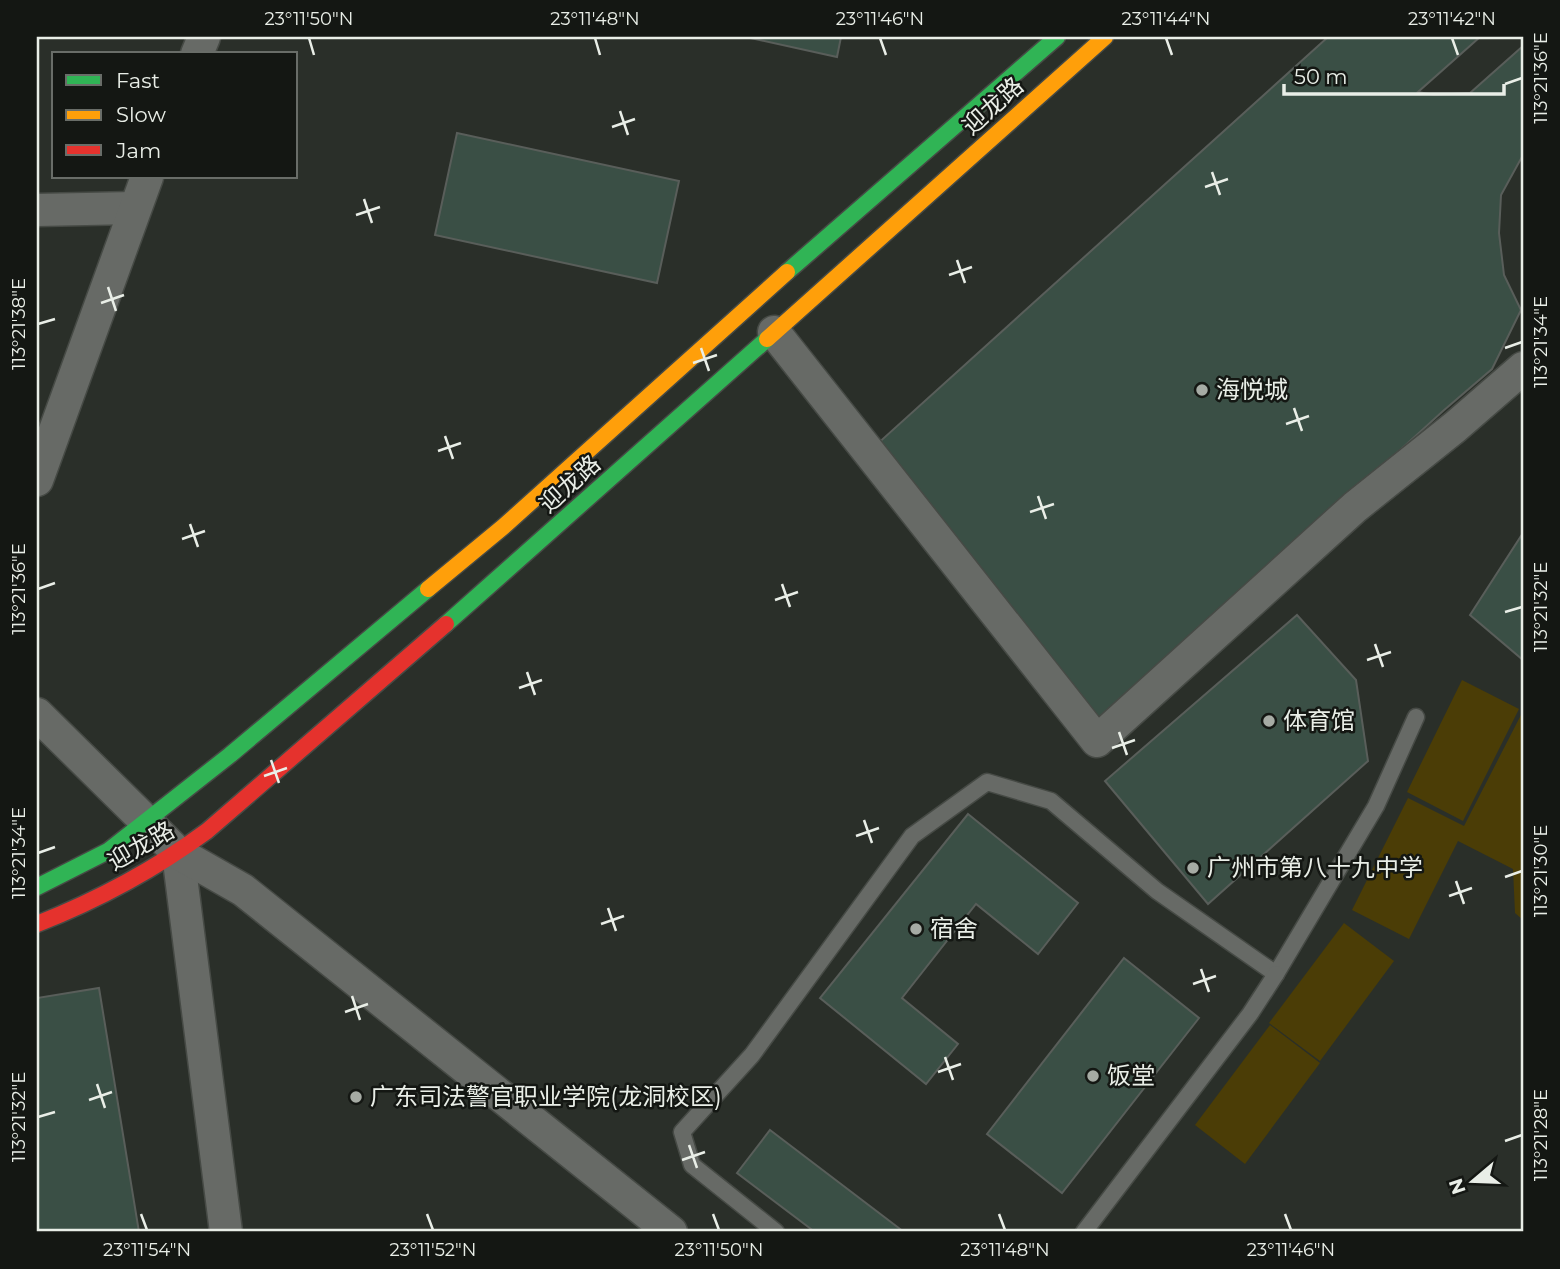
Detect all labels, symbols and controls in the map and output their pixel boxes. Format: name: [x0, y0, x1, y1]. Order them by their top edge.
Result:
text: 23°11'50"N: [265, 8, 353, 30]
text: 23°11'48"N: [550, 8, 640, 30]
text: 23°11'46"N: [836, 8, 924, 30]
text: 23°11'44"N: [1122, 8, 1210, 30]
text: 23°11'42"N: [1408, 8, 1496, 30]
text: 113°21'36"E: [1530, 32, 1552, 124]
legend: [52, 52, 298, 178]
scale bar: [1284, 52, 1504, 96]
text: 50 m: [1294, 64, 1348, 89]
text: Fast: [116, 68, 160, 93]
street label: 迎龙路: [956, 71, 1029, 140]
text: Slow: [116, 102, 166, 127]
text: Jam: [115, 138, 161, 163]
text: 113°21'38"E: [8, 278, 30, 370]
text: 113°21'34"E: [1530, 296, 1552, 388]
place label: 海悦城: [1216, 375, 1288, 404]
marker: 海悦城: [1194, 382, 1210, 398]
street label: 迎龙路: [533, 449, 606, 518]
text: 113°21'36"E: [8, 543, 30, 635]
text: 113°21'32"E: [1530, 562, 1552, 652]
place label: 体育馆: [1283, 706, 1355, 735]
marker: 体育馆: [1261, 713, 1277, 729]
text: 113°21'34"E: [8, 807, 30, 899]
street label: 迎龙路: [102, 815, 179, 876]
text: 113°21'30"E: [1530, 825, 1552, 917]
place label: 广州市第八十九中学: [1207, 853, 1423, 882]
marker: 广州市第八十九中学: [1185, 860, 1201, 876]
place label: 宿舍: [930, 914, 978, 943]
marker: 宿舍: [908, 921, 924, 937]
place label: 饭堂: [1107, 1061, 1155, 1090]
marker: 饭堂: [1085, 1068, 1101, 1084]
text: 113°21'32"E: [8, 1072, 30, 1162]
place label: 广东司法警官职业学院(龙洞校区): [370, 1082, 722, 1111]
marker: 广东司法警官职业学院(龙洞校区): [348, 1089, 364, 1105]
text: 113°21'28"E: [1530, 1089, 1552, 1181]
north arrow: [1438, 1146, 1508, 1216]
text: N: [1444, 1175, 1471, 1197]
text: 23°11'54"N: [103, 1239, 191, 1261]
text: 23°11'52"N: [390, 1239, 476, 1261]
text: 23°11'50"N: [675, 1239, 763, 1261]
text: 23°11'48"N: [960, 1239, 1050, 1261]
text: 23°11'46"N: [1247, 1239, 1335, 1261]

